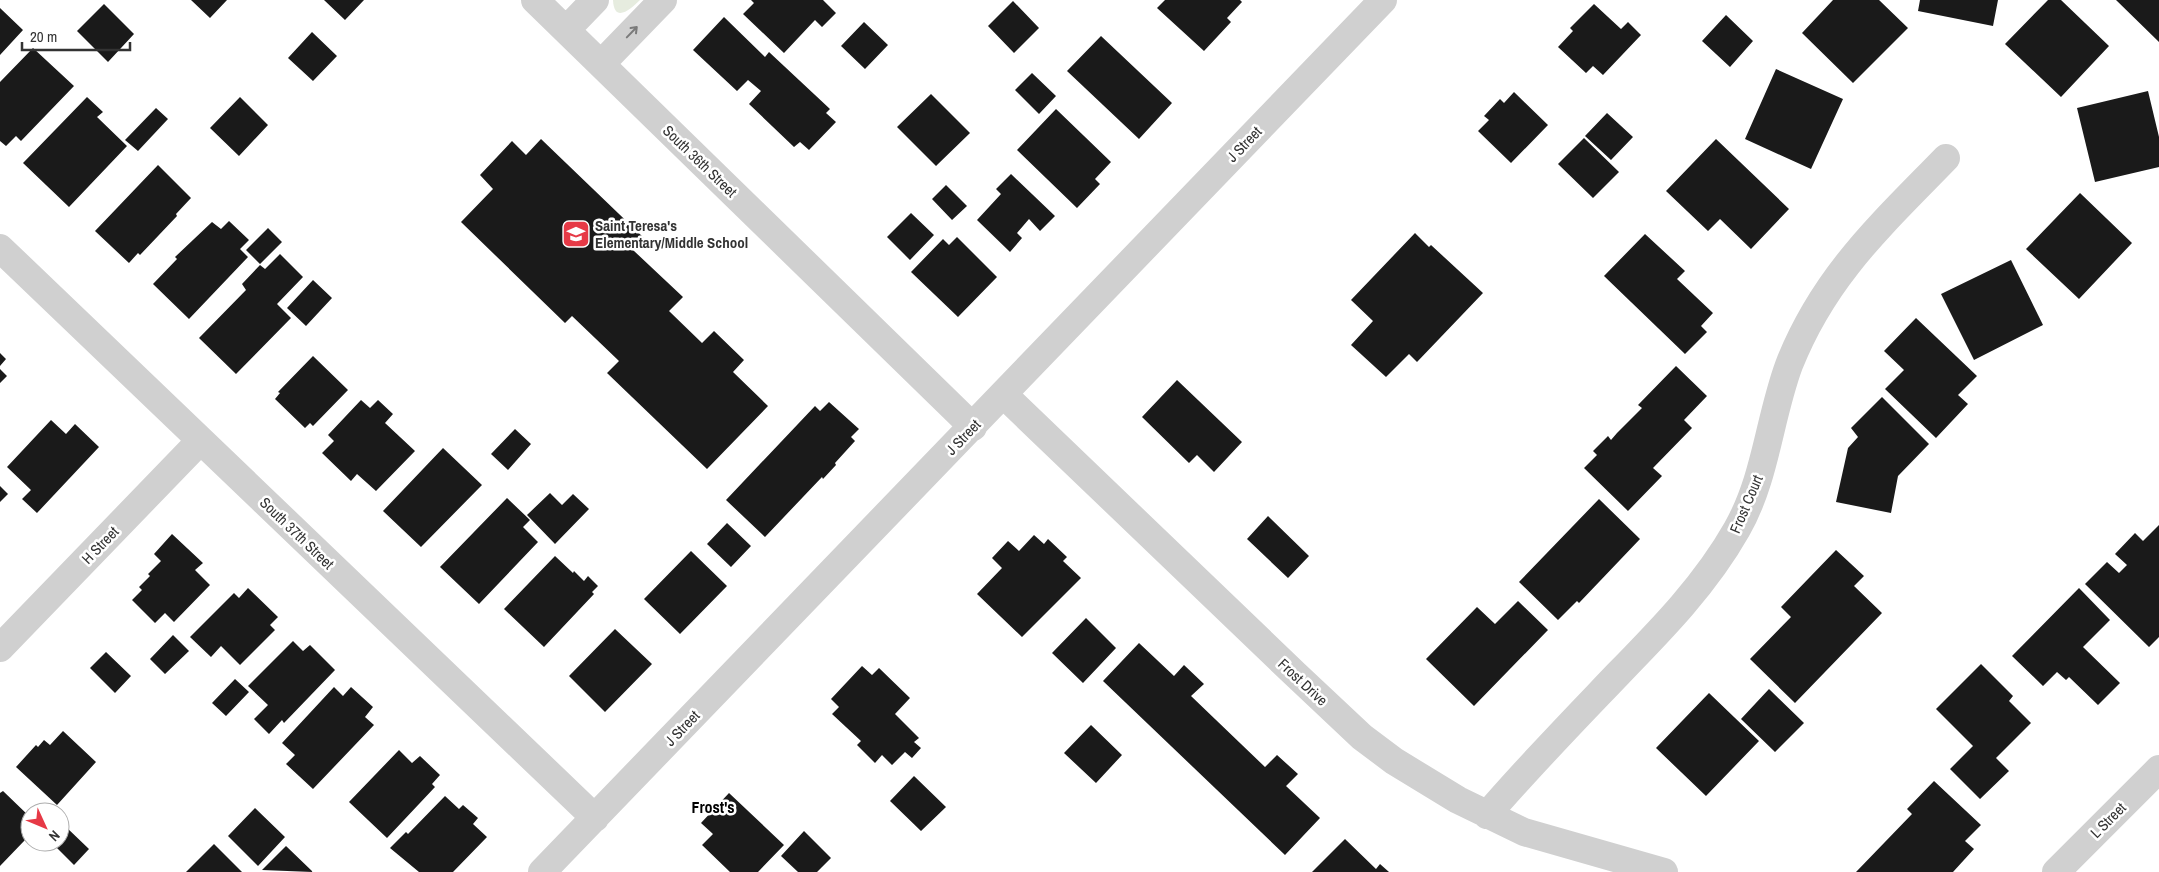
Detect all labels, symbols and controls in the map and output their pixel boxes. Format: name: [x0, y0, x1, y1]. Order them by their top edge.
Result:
scale bar: [22, 20, 130, 52]
text: 20 m: [30, 26, 57, 47]
one-way arrow: [626, 26, 638, 39]
street label: South 36th Street: [658, 120, 742, 202]
street label: J Street: [1222, 121, 1267, 167]
place label: Saint Teresa's Elementary/Middle School: [595, 215, 748, 253]
school or university icon: Saint Teresa's Elementary/Middle School: [561, 219, 591, 249]
street label: J Street: [941, 414, 986, 460]
street label: Frost Court: [1724, 471, 1768, 536]
street label: South 37th Street: [255, 492, 339, 574]
street label: H Street: [77, 521, 124, 569]
street label: Frost Drive: [1274, 654, 1333, 711]
street label: J Street: [660, 705, 705, 751]
district label: Frost's: [691, 796, 735, 818]
street label: L Street: [2085, 797, 2131, 843]
north arrow: [20, 802, 70, 852]
text: N: [45, 827, 64, 845]

